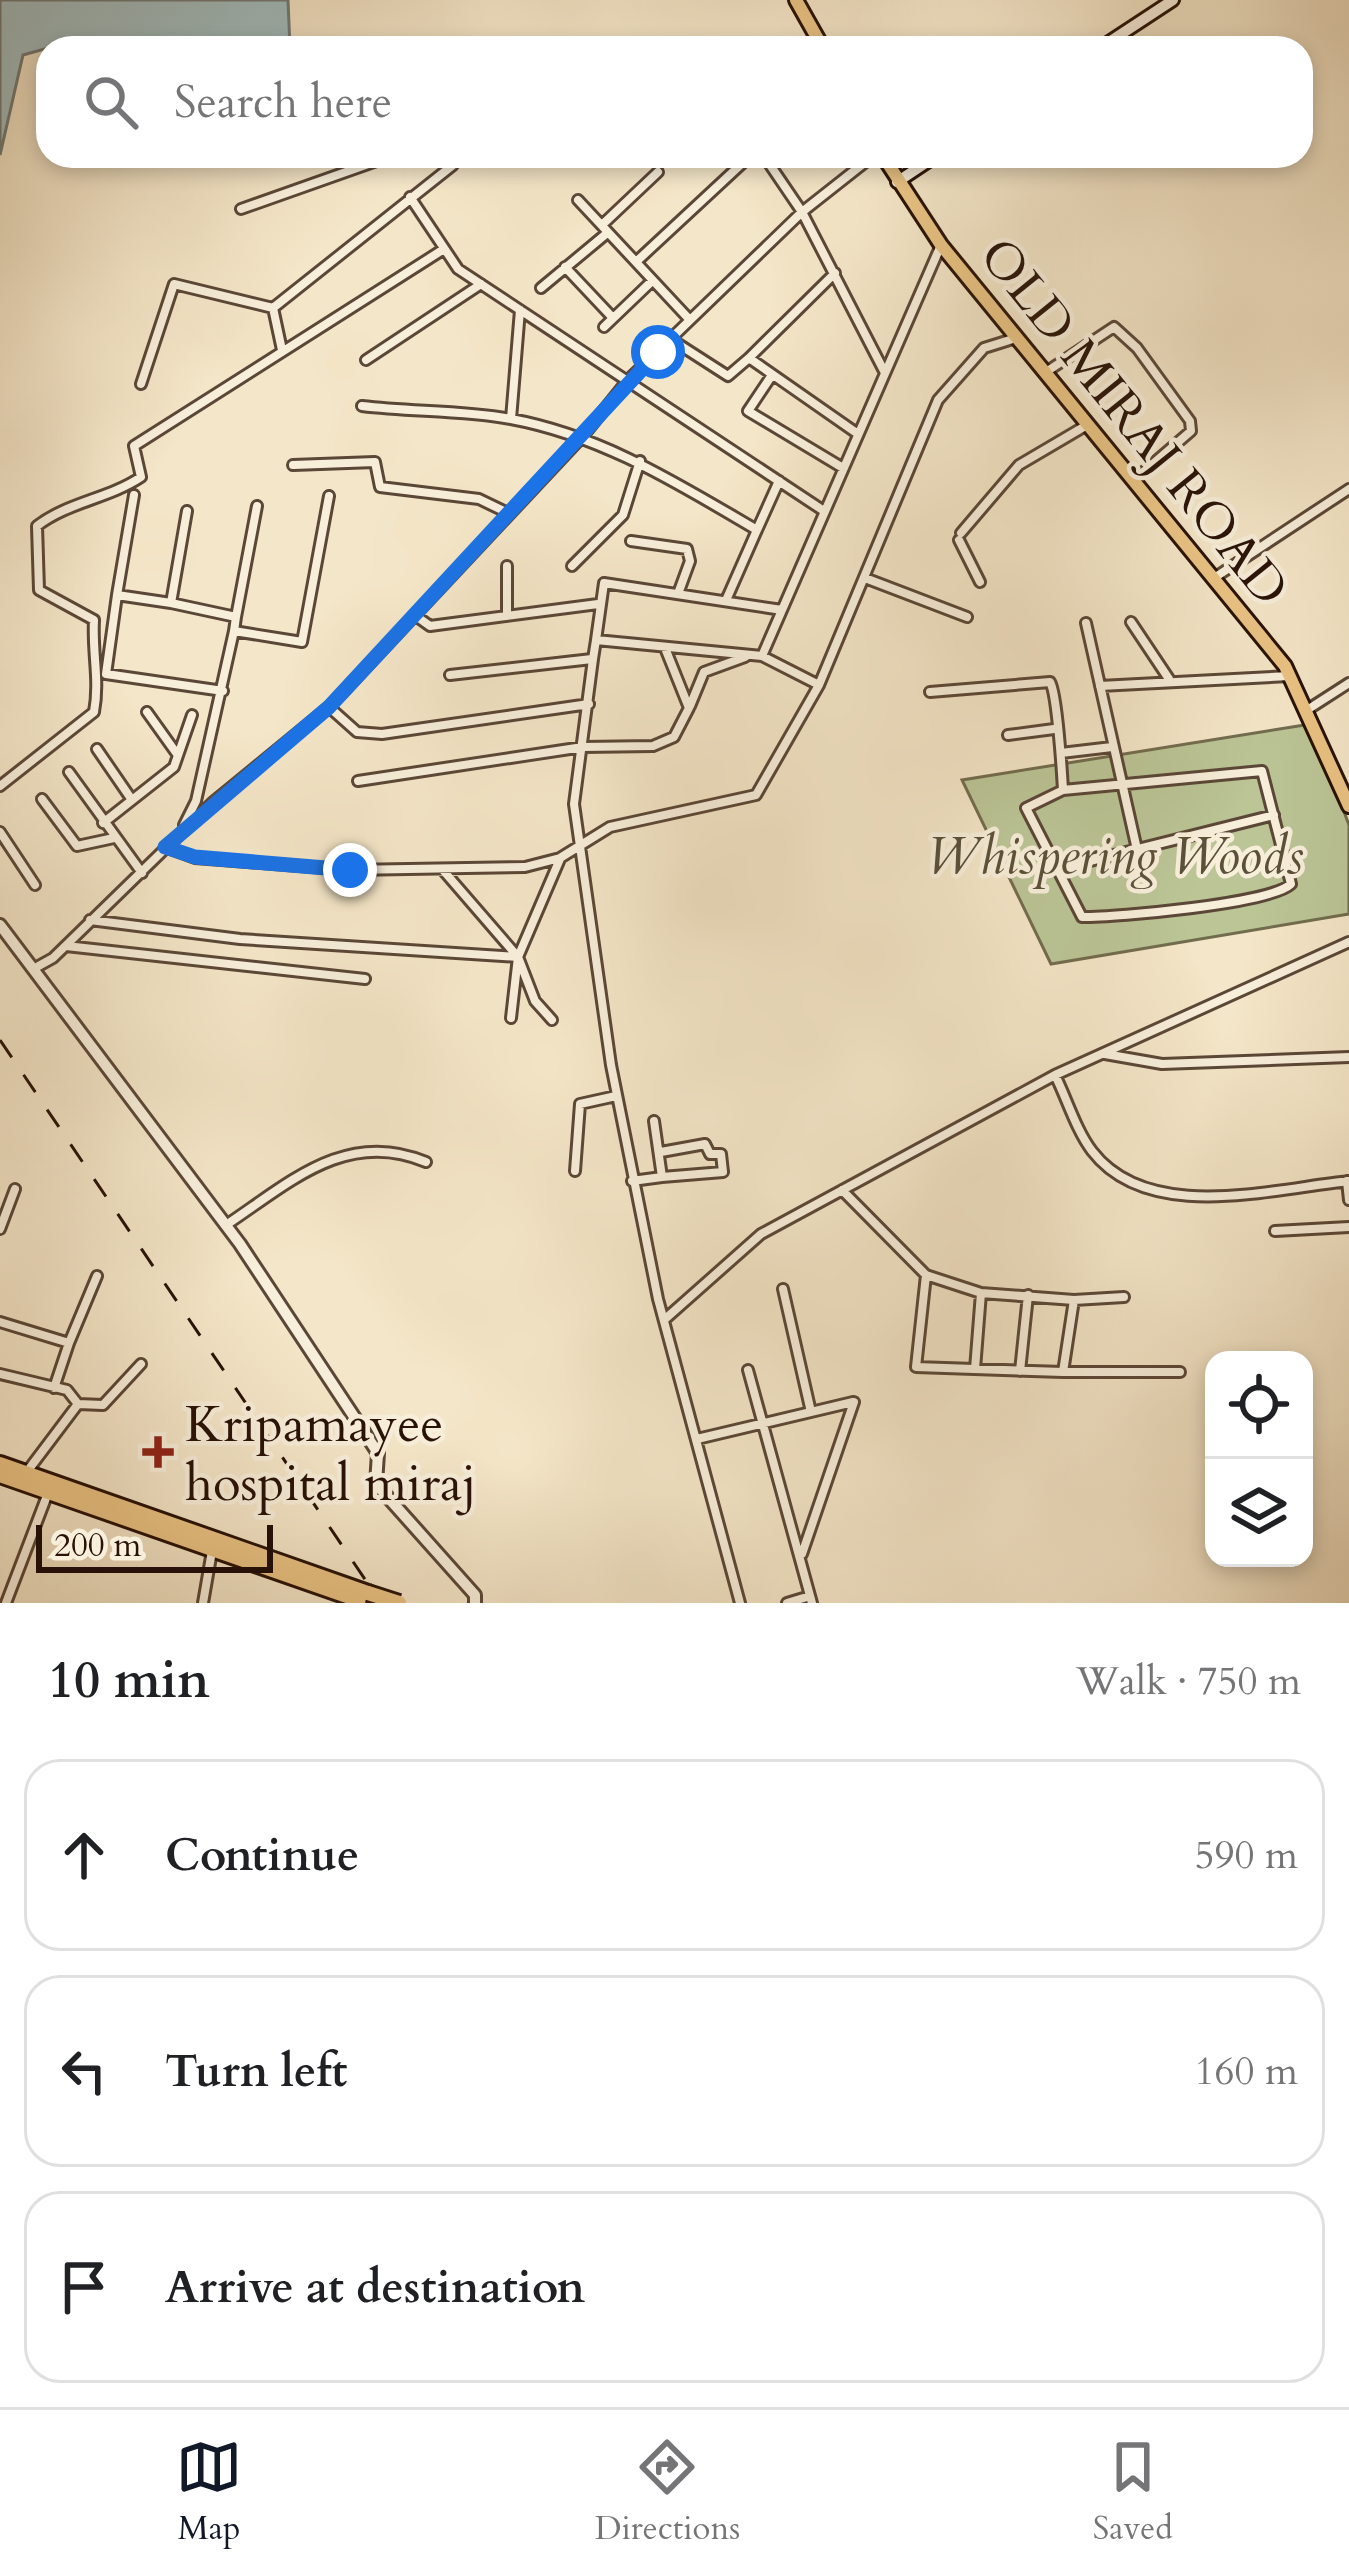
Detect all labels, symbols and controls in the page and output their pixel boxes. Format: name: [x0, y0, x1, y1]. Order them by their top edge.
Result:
search box: [36, 36, 1313, 168]
icon: search: [78, 69, 144, 135]
text: Search here: [174, 72, 392, 133]
street label: OLD MIRAJ ROAD: [963, 223, 1304, 621]
route start: [631, 325, 685, 379]
park label: Whispering Woods: [926, 822, 1304, 892]
route end: [323, 843, 377, 897]
map controls: [1205, 1351, 1313, 1567]
button: locate: [1205, 1351, 1313, 1459]
place label: Kripamayee hospital miraj: [185, 1390, 476, 1519]
marker: Kripamayee hospital miraj: [142, 1436, 174, 1468]
button: layers: [1205, 1459, 1313, 1567]
scale bar: [36, 1519, 273, 1572]
text: 200 m: [54, 1523, 141, 1568]
text: 10 min: [48, 1646, 210, 1716]
text: Walk · 750 m: [1076, 1655, 1301, 1708]
icon: ahead: [51, 1822, 117, 1888]
text: Continue: [165, 1825, 359, 1886]
text: 590 m: [1195, 1829, 1298, 1882]
icon: left: [51, 2038, 117, 2104]
text: Turn left: [165, 2041, 347, 2102]
text: 160 m: [1195, 2045, 1298, 2098]
icon: arrive: [51, 2254, 117, 2320]
text: Arrive at destination: [165, 2257, 585, 2318]
tab: Map: [176, 2434, 242, 2551]
tab: Directions: [595, 2434, 740, 2551]
tab: Saved: [1093, 2434, 1173, 2551]

